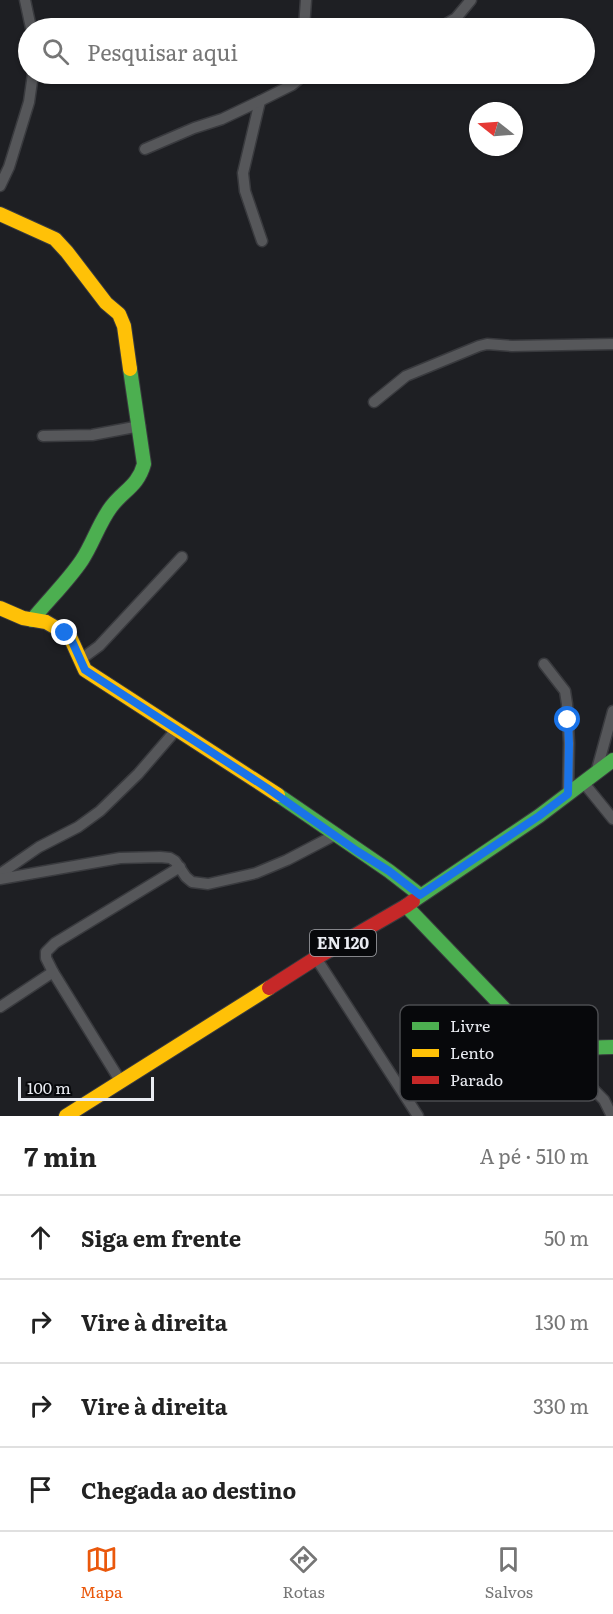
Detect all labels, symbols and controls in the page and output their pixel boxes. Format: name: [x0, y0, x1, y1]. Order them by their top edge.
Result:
search box: [18, 18, 595, 84]
icon: search: [39, 35, 72, 68]
text: Pesquisar aqui: [87, 35, 238, 68]
north arrow: [469, 102, 523, 156]
route end: [51, 619, 77, 645]
route start: [554, 706, 580, 732]
road number: EN 120: [310, 930, 376, 956]
legend: [400, 1005, 598, 1101]
text: Livre: [450, 1013, 490, 1037]
text: Lento: [450, 1040, 494, 1064]
text: Parado: [450, 1067, 503, 1091]
scale bar: [18, 1074, 154, 1102]
text: 100 m: [27, 1075, 71, 1099]
text: 7 min: [24, 1136, 97, 1175]
text: A pé · 510 m: [480, 1140, 589, 1170]
icon: ahead: [24, 1221, 57, 1254]
text: Siga em frente: [81, 1221, 241, 1254]
text: 50 m: [544, 1222, 589, 1252]
icon: right: [24, 1305, 57, 1338]
text: Vire à direita: [81, 1305, 228, 1338]
text: 130 m: [535, 1306, 589, 1336]
icon: right: [24, 1389, 57, 1422]
text: Vire à direita: [81, 1389, 228, 1422]
text: 330 m: [533, 1390, 589, 1420]
icon: arrive: [24, 1473, 57, 1506]
text: Chegada ao destino: [81, 1473, 296, 1506]
tab: Mapa: [80, 1543, 123, 1603]
tab: Rotas: [283, 1543, 325, 1603]
tab: Salvos: [485, 1543, 533, 1603]

